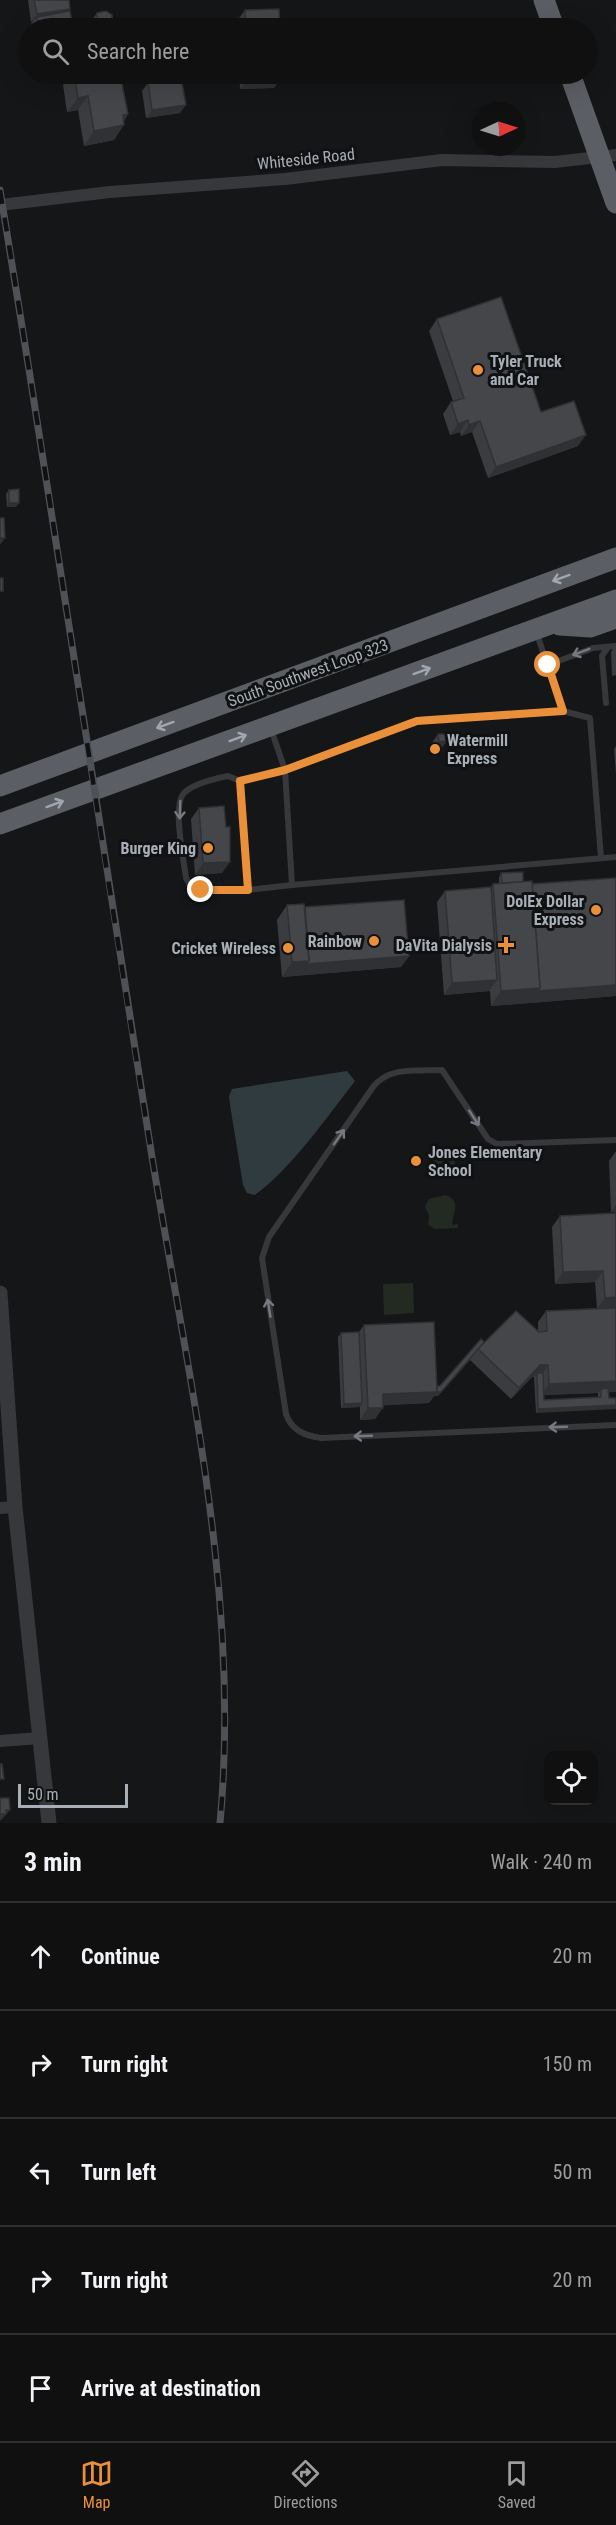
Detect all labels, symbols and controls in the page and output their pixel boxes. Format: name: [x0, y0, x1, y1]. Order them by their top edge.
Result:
search box: [18, 18, 598, 84]
icon: search: [39, 35, 72, 68]
text: Search here: [87, 39, 189, 64]
north arrow: [472, 102, 526, 156]
street label: Whiteside Road: [256, 144, 356, 174]
place label: Tyler Truck and Car: [490, 352, 562, 389]
marker: Tyler Truck and Car: [471, 363, 485, 377]
one-way arrow: [552, 574, 571, 585]
street label: South Southwest Loop 323: [225, 635, 391, 711]
one-way arrow: [572, 648, 591, 659]
route start: [534, 651, 560, 677]
one-way arrow: [412, 665, 430, 676]
one-way arrow: [157, 721, 175, 732]
one-way arrow: [228, 731, 247, 742]
place label: Watermill Express: [447, 731, 508, 768]
marker: Watermill Express: [428, 742, 442, 756]
one-way arrow: [45, 798, 64, 809]
one-way arrow: [174, 799, 185, 819]
place label: Burger King: [121, 839, 196, 858]
marker: Burger King: [201, 841, 215, 855]
route end: [187, 876, 213, 902]
place label: DolEx Dollar Express: [506, 892, 584, 929]
marker: DolEx Dollar Express: [589, 903, 603, 917]
place label: Rainbow: [308, 932, 362, 951]
marker: Rainbow: [367, 934, 381, 948]
place label: DaVita Dialysis: [396, 936, 492, 955]
marker: DaVita Dialysis: [497, 936, 515, 954]
place label: Cricket Wireless: [171, 939, 276, 958]
marker: Cricket Wireless: [281, 941, 295, 955]
one-way arrow: [468, 1110, 481, 1127]
one-way arrow: [333, 1129, 345, 1145]
place label: Jones Elementary School: [428, 1143, 542, 1180]
marker: Jones Elementary School: [409, 1154, 423, 1168]
one-way arrow: [263, 1298, 274, 1318]
one-way arrow: [548, 1422, 568, 1433]
one-way arrow: [353, 1430, 373, 1441]
map controls: [544, 1751, 598, 1805]
button: locate: [544, 1751, 598, 1805]
scale bar: [18, 1781, 128, 1808]
text: 50 m: [27, 1785, 59, 1804]
text: 3 min: [24, 1847, 82, 1877]
text: Walk · 240 m: [491, 1850, 592, 1874]
icon: ahead: [24, 1940, 57, 1973]
text: Continue: [81, 1944, 160, 1969]
text: 20 m: [553, 1944, 592, 1968]
icon: right: [24, 2048, 57, 2081]
text: Turn right: [81, 2052, 168, 2077]
text: 150 m: [543, 2052, 592, 2076]
icon: left: [24, 2156, 57, 2189]
text: Turn left: [81, 2160, 156, 2185]
text: 50 m: [553, 2160, 592, 2184]
icon: right: [24, 2264, 57, 2297]
text: Turn right: [81, 2268, 168, 2293]
text: 20 m: [553, 2268, 592, 2292]
icon: arrive: [24, 2372, 57, 2405]
text: Arrive at destination: [81, 2376, 261, 2401]
tab: Map: [80, 2457, 113, 2512]
tab: Directions: [274, 2457, 337, 2512]
tab: Saved: [498, 2457, 536, 2512]

